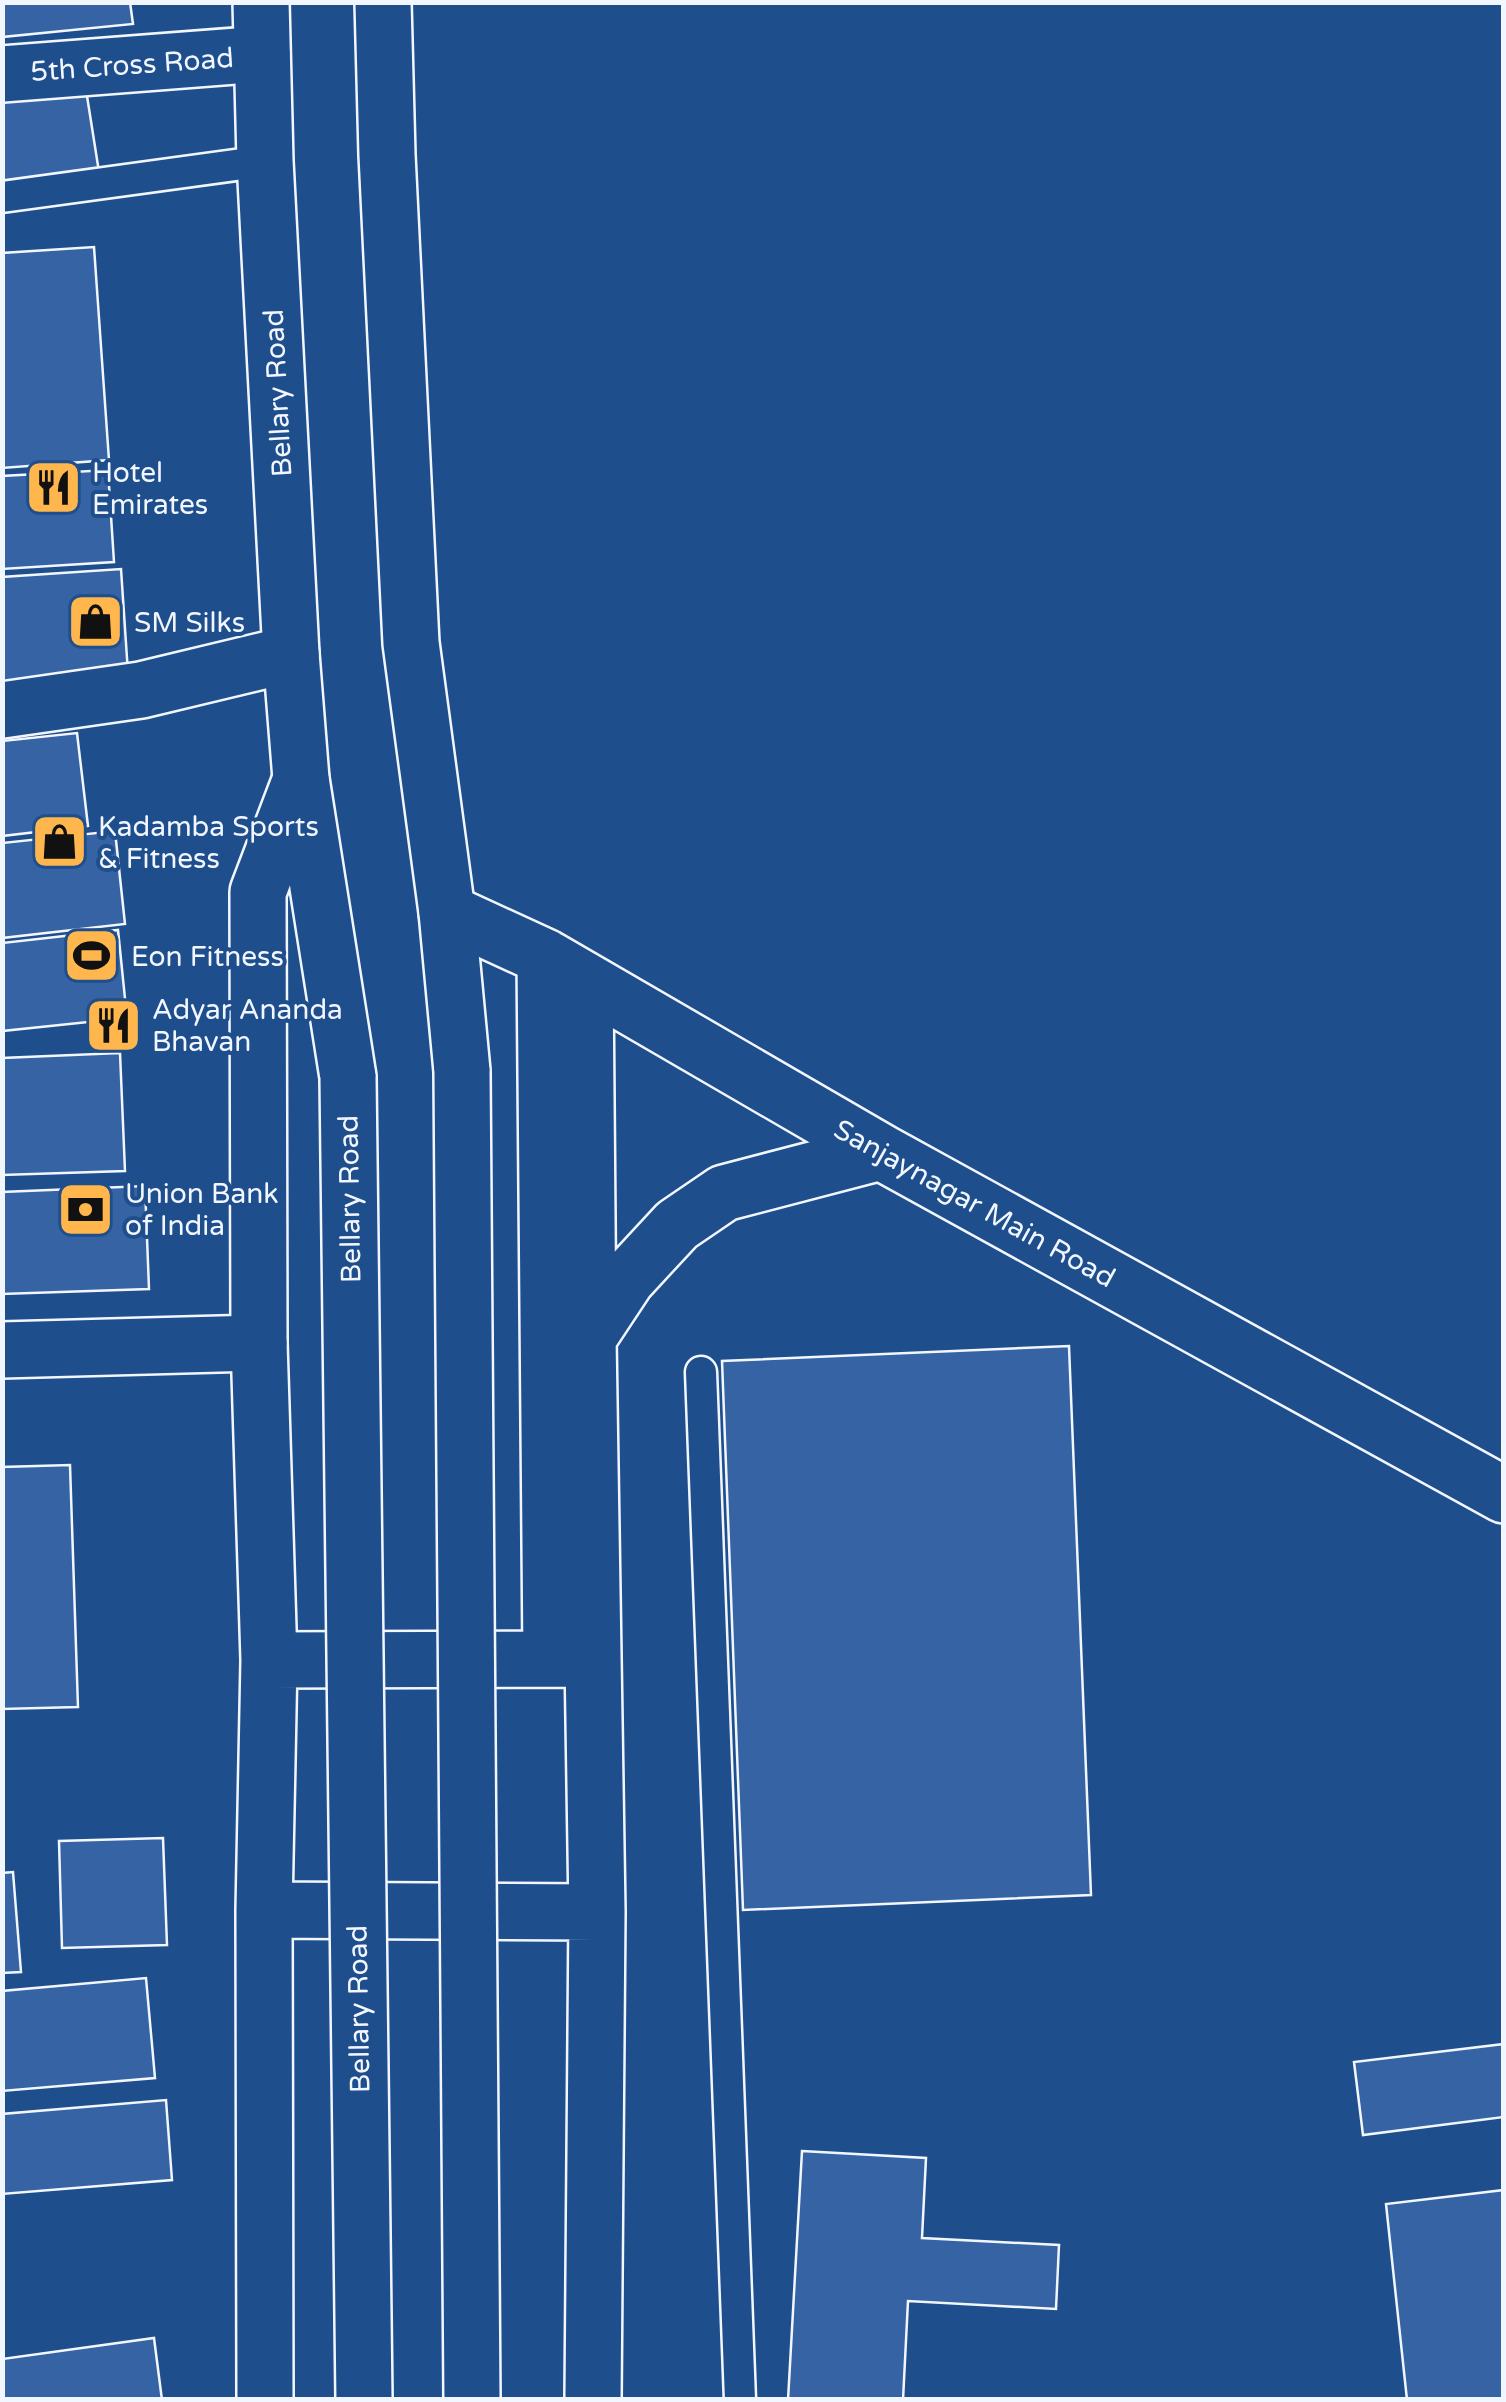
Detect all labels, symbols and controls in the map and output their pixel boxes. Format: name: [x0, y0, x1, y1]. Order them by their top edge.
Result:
street label: 5th Cross Road: [29, 41, 235, 89]
street label: Bellary Road: [257, 308, 299, 478]
place label: Hotel Emirates: [92, 456, 208, 522]
restaurant icon: Hotel Emirates: [23, 458, 83, 518]
shop icon: SM Silks: [65, 592, 125, 652]
place label: SM Silks: [134, 606, 245, 640]
place label: Kadamba Sports & Fitness: [98, 810, 319, 876]
shop icon: Kadamba Sports & Fitness: [29, 812, 89, 872]
sports icon: Eon Fitness: [62, 926, 122, 986]
place label: Eon Fitness: [131, 940, 284, 974]
place label: Adyar Ananda Bhavan: [152, 993, 343, 1059]
restaurant icon: Adyar Ananda Bhavan: [83, 995, 143, 1055]
street label: Sanjaynagar Main Road: [828, 1112, 1121, 1295]
street label: Bellary Road: [332, 1115, 368, 1283]
place label: Union Bank of India: [125, 1177, 279, 1243]
bank icon: Union Bank of India: [56, 1179, 116, 1239]
street label: Bellary Road: [341, 1925, 377, 2093]

